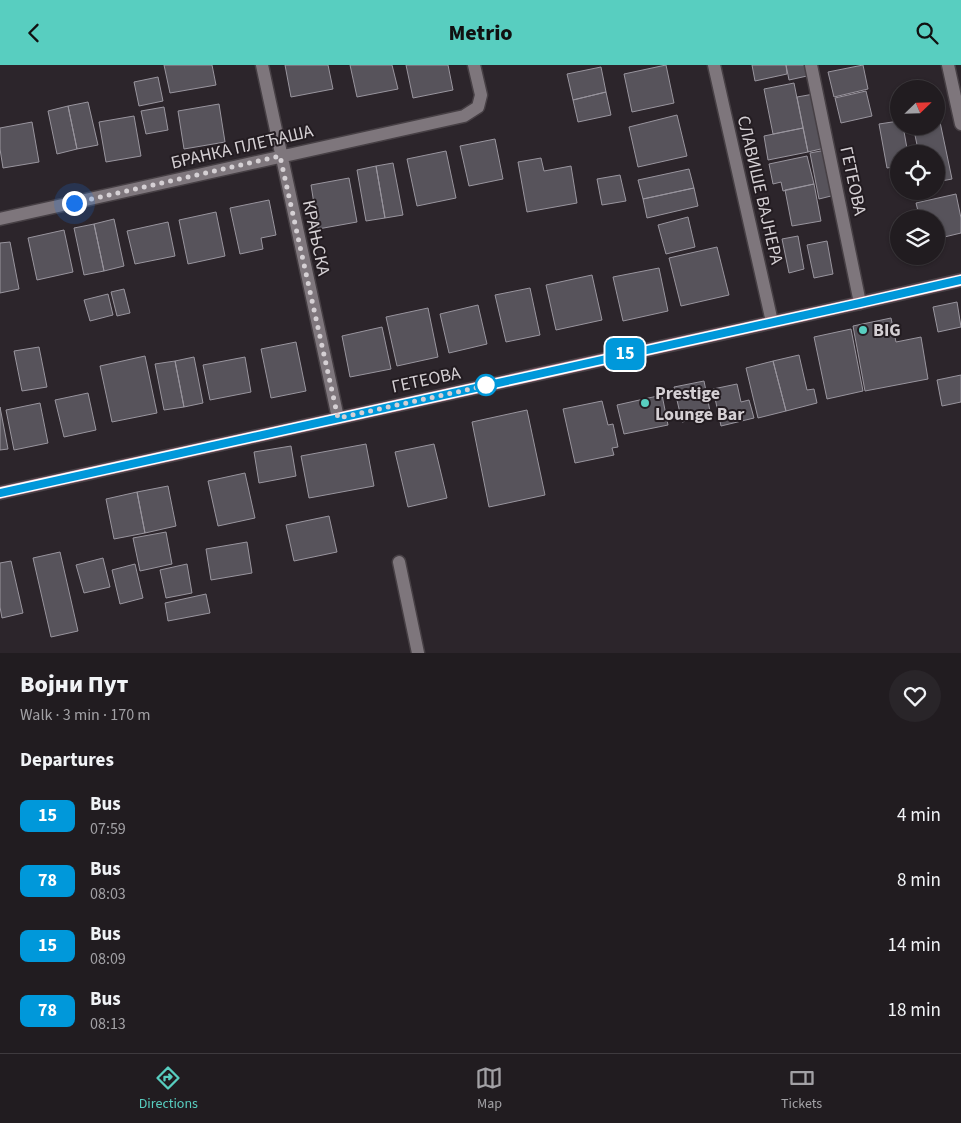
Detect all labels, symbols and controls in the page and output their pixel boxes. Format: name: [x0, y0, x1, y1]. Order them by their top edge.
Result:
text: Metrio: [448, 17, 513, 49]
icon: back: [20, 19, 48, 47]
icon: search: [913, 19, 941, 47]
north arrow: [890, 80, 945, 135]
map controls: [890, 80, 945, 265]
street label: СЛАВИШЕ ВАЈНЕРА: [731, 113, 789, 267]
street label: БРАНКА ПЛЕЋАША: [168, 118, 316, 176]
street label: ГЕТЕОВА: [834, 144, 873, 218]
button: locate: [890, 145, 945, 200]
your location: [62, 191, 87, 216]
street label: КРАЊСКА: [296, 198, 336, 278]
button: layers: [890, 210, 945, 265]
place label: BIG: [873, 318, 901, 343]
marker: BIG: [857, 324, 869, 336]
line badge: 15: [602, 338, 648, 370]
text: 15: [615, 341, 635, 366]
street label: ГЕТЕОВА: [389, 360, 463, 399]
unlabelled marker: [475, 374, 497, 396]
place label: Prestige Lounge Bar: [655, 381, 745, 427]
marker: Prestige Lounge Bar: [639, 397, 651, 409]
text: Војни Пут: [20, 667, 128, 702]
button: heart: [889, 670, 941, 722]
text: Walk · 3 min · 170 m: [20, 704, 151, 726]
text: Departures: [20, 747, 114, 774]
text: Bus: [90, 791, 121, 818]
text: 4 min: [897, 802, 941, 829]
text: 15: [38, 803, 57, 828]
text: 07:59: [90, 818, 126, 840]
text: Bus: [90, 856, 121, 883]
text: 8 min: [897, 867, 941, 894]
text: 78: [38, 868, 57, 893]
text: 08:03: [90, 883, 126, 905]
text: Bus: [90, 921, 121, 948]
text: 14 min: [887, 932, 941, 959]
text: 15: [38, 933, 57, 958]
text: 08:09: [90, 948, 126, 970]
text: Bus: [90, 986, 121, 1013]
text: 18 min: [887, 997, 941, 1024]
text: 78: [38, 998, 57, 1023]
text: 08:13: [90, 1013, 126, 1035]
tab: Directions: [139, 1064, 198, 1114]
tab: Map: [475, 1064, 503, 1114]
tab: Tickets: [781, 1064, 822, 1114]

